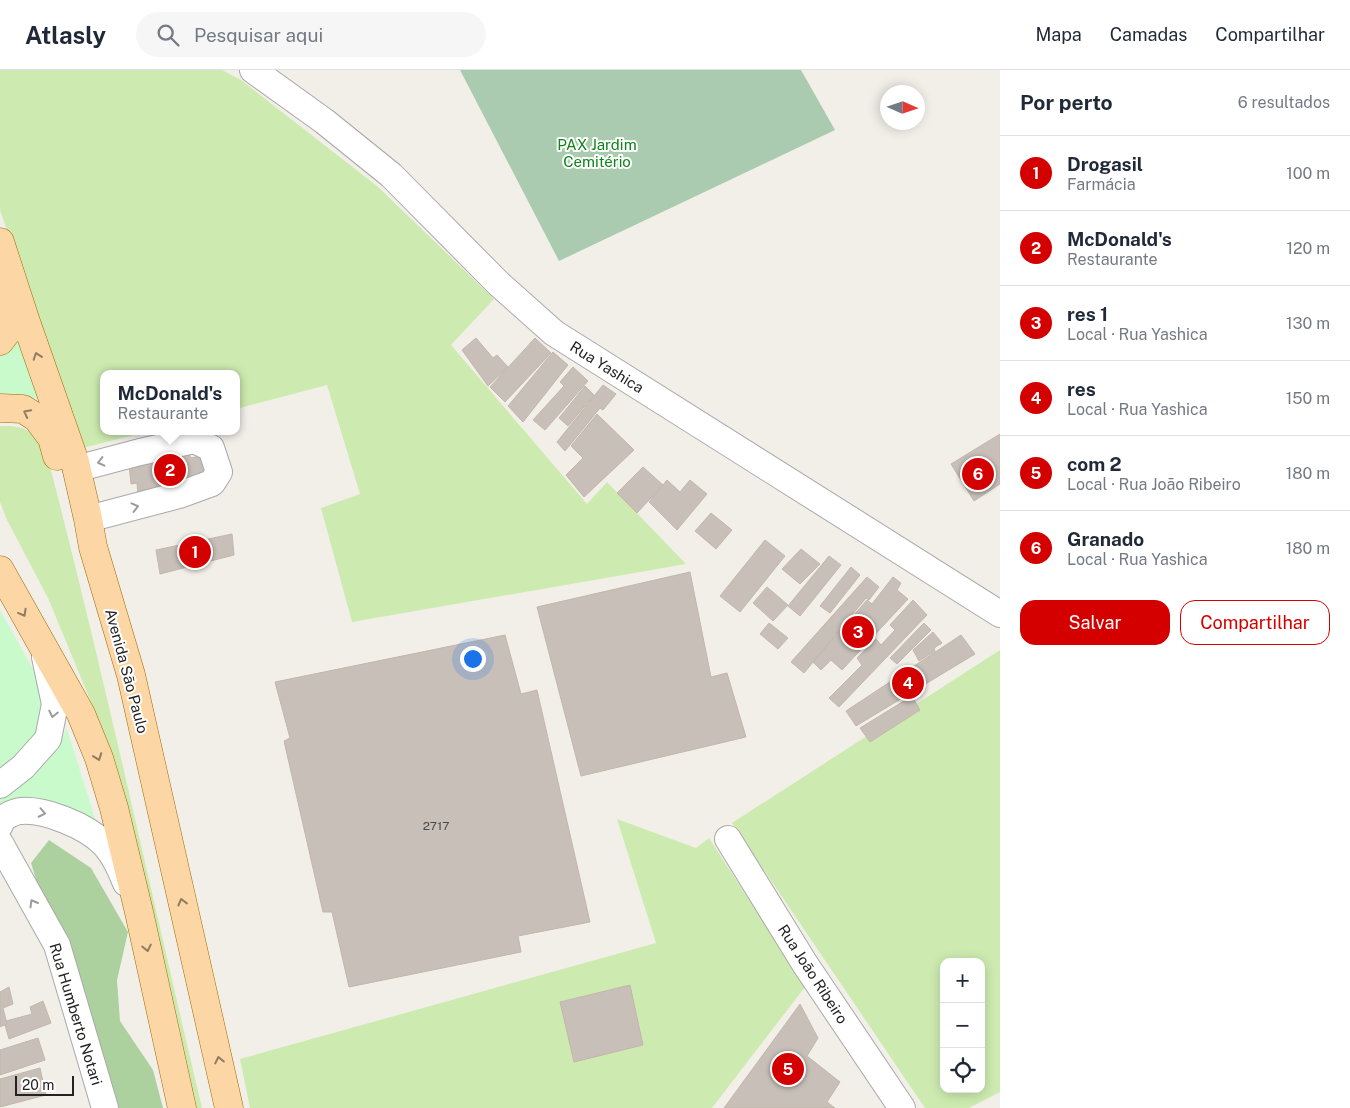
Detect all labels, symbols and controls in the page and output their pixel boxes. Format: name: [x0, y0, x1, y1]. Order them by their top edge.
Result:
search box: [136, 12, 486, 57]
text: Atlasly: [25, 21, 106, 49]
icon: search: [154, 21, 182, 49]
text: Pesquisar aqui: [194, 24, 323, 46]
text: Mapa: [1035, 24, 1082, 45]
text: Camadas: [1110, 24, 1187, 45]
text: Compartilhar: [1215, 24, 1325, 45]
north arrow: [880, 85, 925, 130]
text: Por perto: [1020, 90, 1113, 115]
text: 6 resultados: [1238, 93, 1330, 112]
park label: PAX Jardim Cemitério: [557, 136, 637, 170]
text: Drogasil: [1067, 153, 1143, 175]
text: 1: [1033, 164, 1039, 183]
text: 100 m: [1286, 164, 1330, 183]
text: Farmácia: [1067, 175, 1136, 194]
text: McDonald's: [1067, 228, 1172, 250]
text: 2: [1031, 239, 1041, 258]
text: 120 m: [1286, 239, 1330, 258]
text: Restaurante: [1067, 250, 1158, 269]
text: res 1: [1067, 303, 1108, 325]
text: 3: [1031, 314, 1041, 333]
text: 130 m: [1286, 314, 1330, 333]
text: Local · Rua Yashica: [1067, 325, 1207, 344]
street label: Rua Yashica: [567, 338, 647, 396]
one-way arrow: [33, 352, 43, 361]
popup: [100, 370, 240, 435]
text: res: [1067, 378, 1096, 400]
text: McDonald's: [118, 382, 222, 404]
text: 4: [1031, 389, 1041, 408]
text: 150 m: [1286, 389, 1330, 408]
text: Local · Rua Yashica: [1067, 400, 1207, 419]
text: Restaurante: [118, 404, 208, 423]
one-way arrow: [23, 409, 32, 419]
pin: 2: [154, 451, 186, 489]
text: com 2: [1067, 453, 1122, 475]
pin: 6: [962, 455, 994, 493]
one-way arrow: [96, 456, 105, 467]
text: 5: [1031, 464, 1041, 483]
text: 180 m: [1286, 464, 1330, 483]
text: Local · Rua Joāo Ribeiro: [1067, 475, 1241, 494]
one-way arrow: [131, 502, 139, 512]
text: Granado: [1067, 528, 1144, 550]
pin: 1: [179, 533, 211, 571]
text: 6: [1031, 539, 1041, 558]
text: 180 m: [1286, 539, 1330, 558]
text: Local · Rua Yashica: [1067, 550, 1207, 569]
button: Salvar: [1020, 600, 1170, 645]
button: Compartilhar: [1180, 600, 1330, 645]
one-way arrow: [17, 607, 27, 616]
street label: Avenida São Paulo: [102, 607, 152, 735]
pin: 3: [842, 613, 874, 651]
your location: [460, 646, 486, 672]
pin: 4: [892, 664, 924, 702]
one-way arrow: [48, 710, 59, 718]
one-way arrow: [92, 752, 102, 760]
one-way arrow: [37, 807, 46, 818]
house number: 2717: [423, 819, 449, 833]
one-way arrow: [177, 898, 188, 907]
one-way arrow: [29, 899, 39, 908]
street label: Rua Joāo Ribeiro: [775, 921, 851, 1027]
street label: Rua Humberto Notari: [46, 941, 106, 1087]
one-way arrow: [141, 943, 152, 952]
map controls: [940, 958, 985, 1093]
button: +: [940, 958, 985, 1003]
button: −: [940, 1003, 985, 1048]
button: locate: [940, 1048, 985, 1093]
pin: 5: [772, 1050, 804, 1088]
one-way arrow: [214, 1056, 225, 1065]
scale bar: [15, 1073, 74, 1096]
text: 20 m: [22, 1077, 54, 1093]

